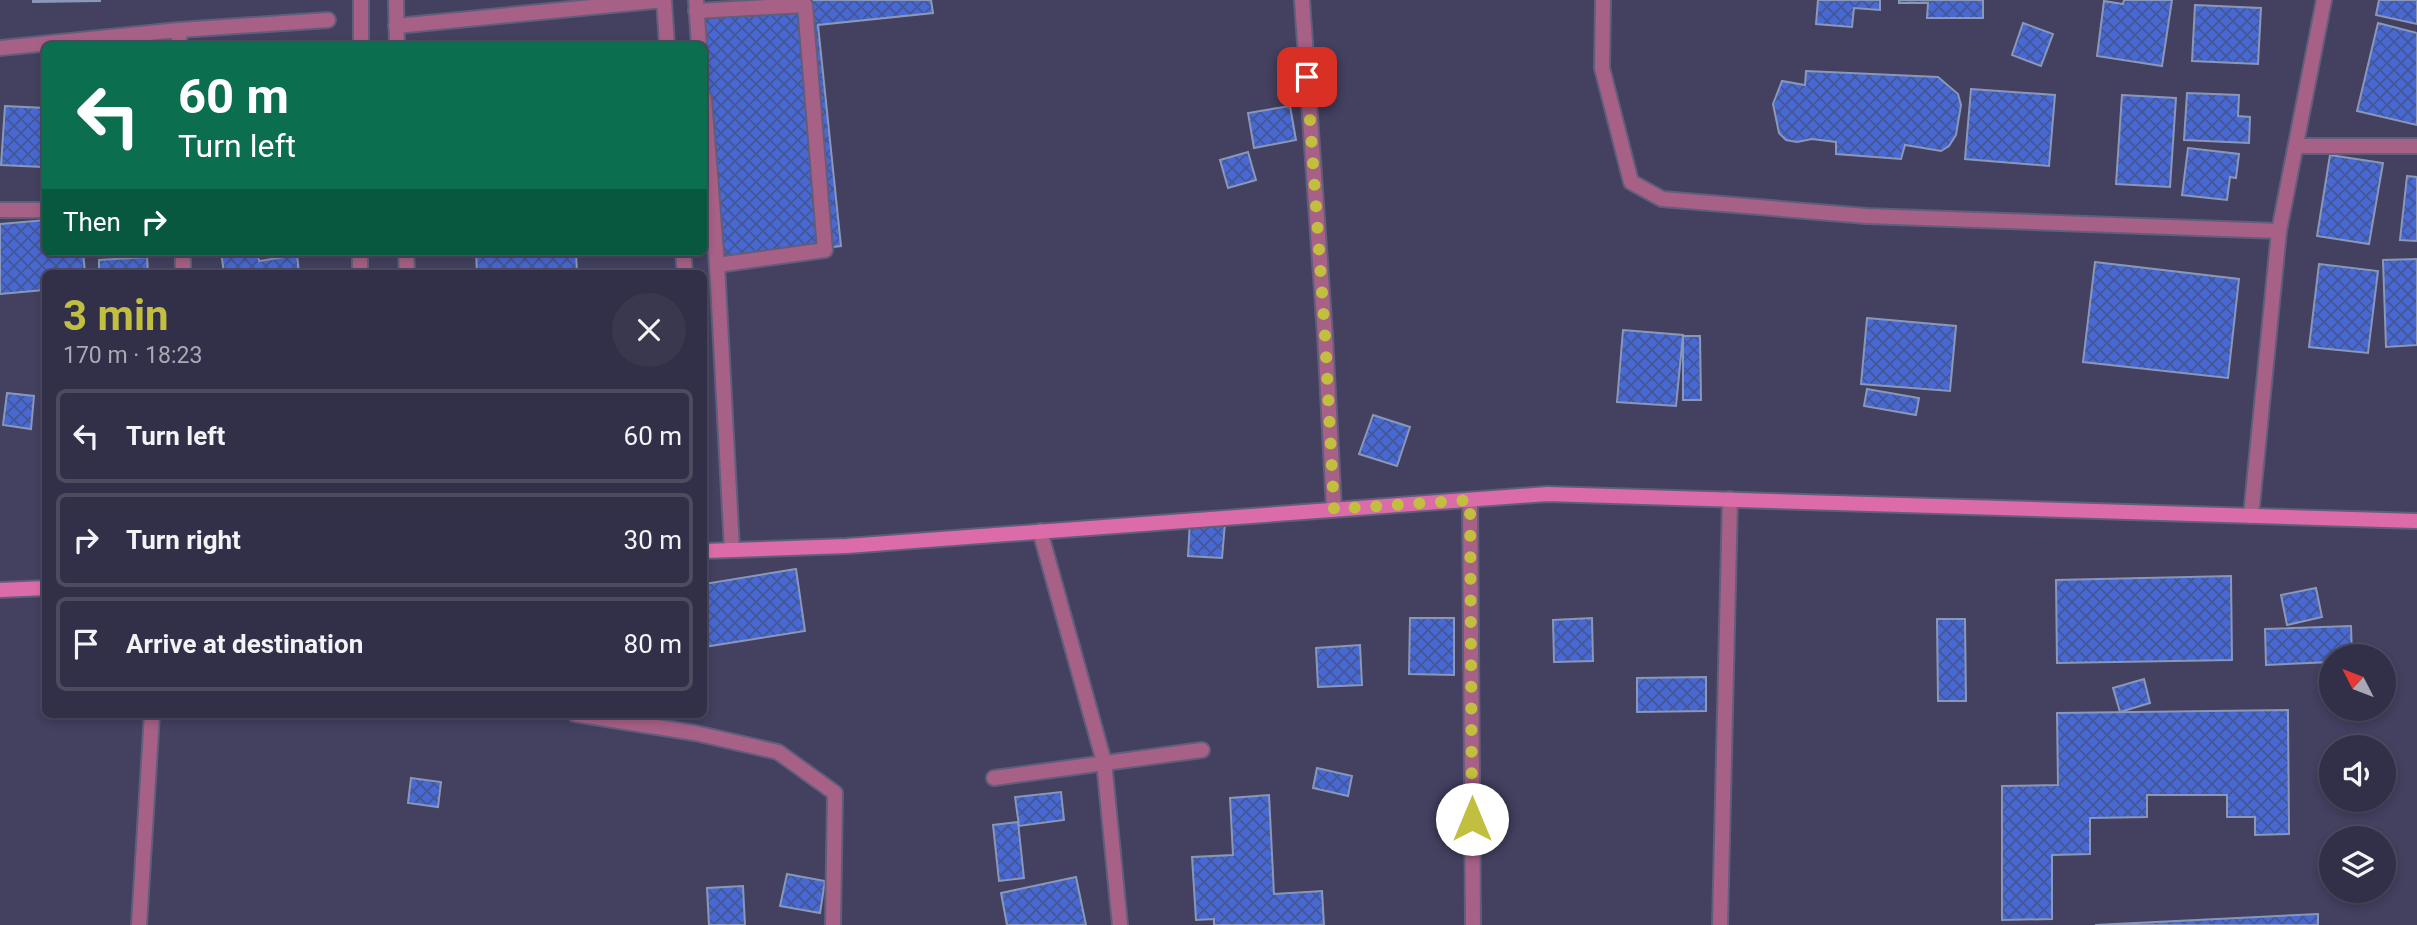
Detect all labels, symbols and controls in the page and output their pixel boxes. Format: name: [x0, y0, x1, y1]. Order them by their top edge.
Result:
pin: [1277, 47, 1337, 107]
icon: arrive: [1288, 58, 1326, 96]
text: 60 m: [178, 68, 289, 125]
icon: left: [63, 70, 154, 161]
text: Turn left: [178, 127, 296, 165]
icon: right: [135, 203, 173, 241]
text: Then: [63, 207, 121, 237]
text: 3 min: [63, 291, 169, 340]
button: close: [612, 293, 686, 367]
text: 170 m · 18:23: [63, 342, 202, 369]
icon: left: [67, 417, 105, 455]
text: Turn left: [126, 421, 225, 451]
text: 60 m: [624, 421, 682, 451]
icon: right: [67, 521, 105, 559]
text: Turn right: [126, 525, 241, 555]
text: 30 m: [624, 525, 682, 555]
icon: arrive: [67, 625, 105, 663]
text: Arrive at destination: [126, 629, 363, 659]
text: 80 m: [624, 629, 682, 659]
north arrow: [2319, 644, 2396, 721]
map controls: [2319, 644, 2396, 903]
button: sound: [2319, 735, 2396, 812]
position arrow: [1435, 782, 1509, 856]
button: layers: [2319, 826, 2396, 903]

